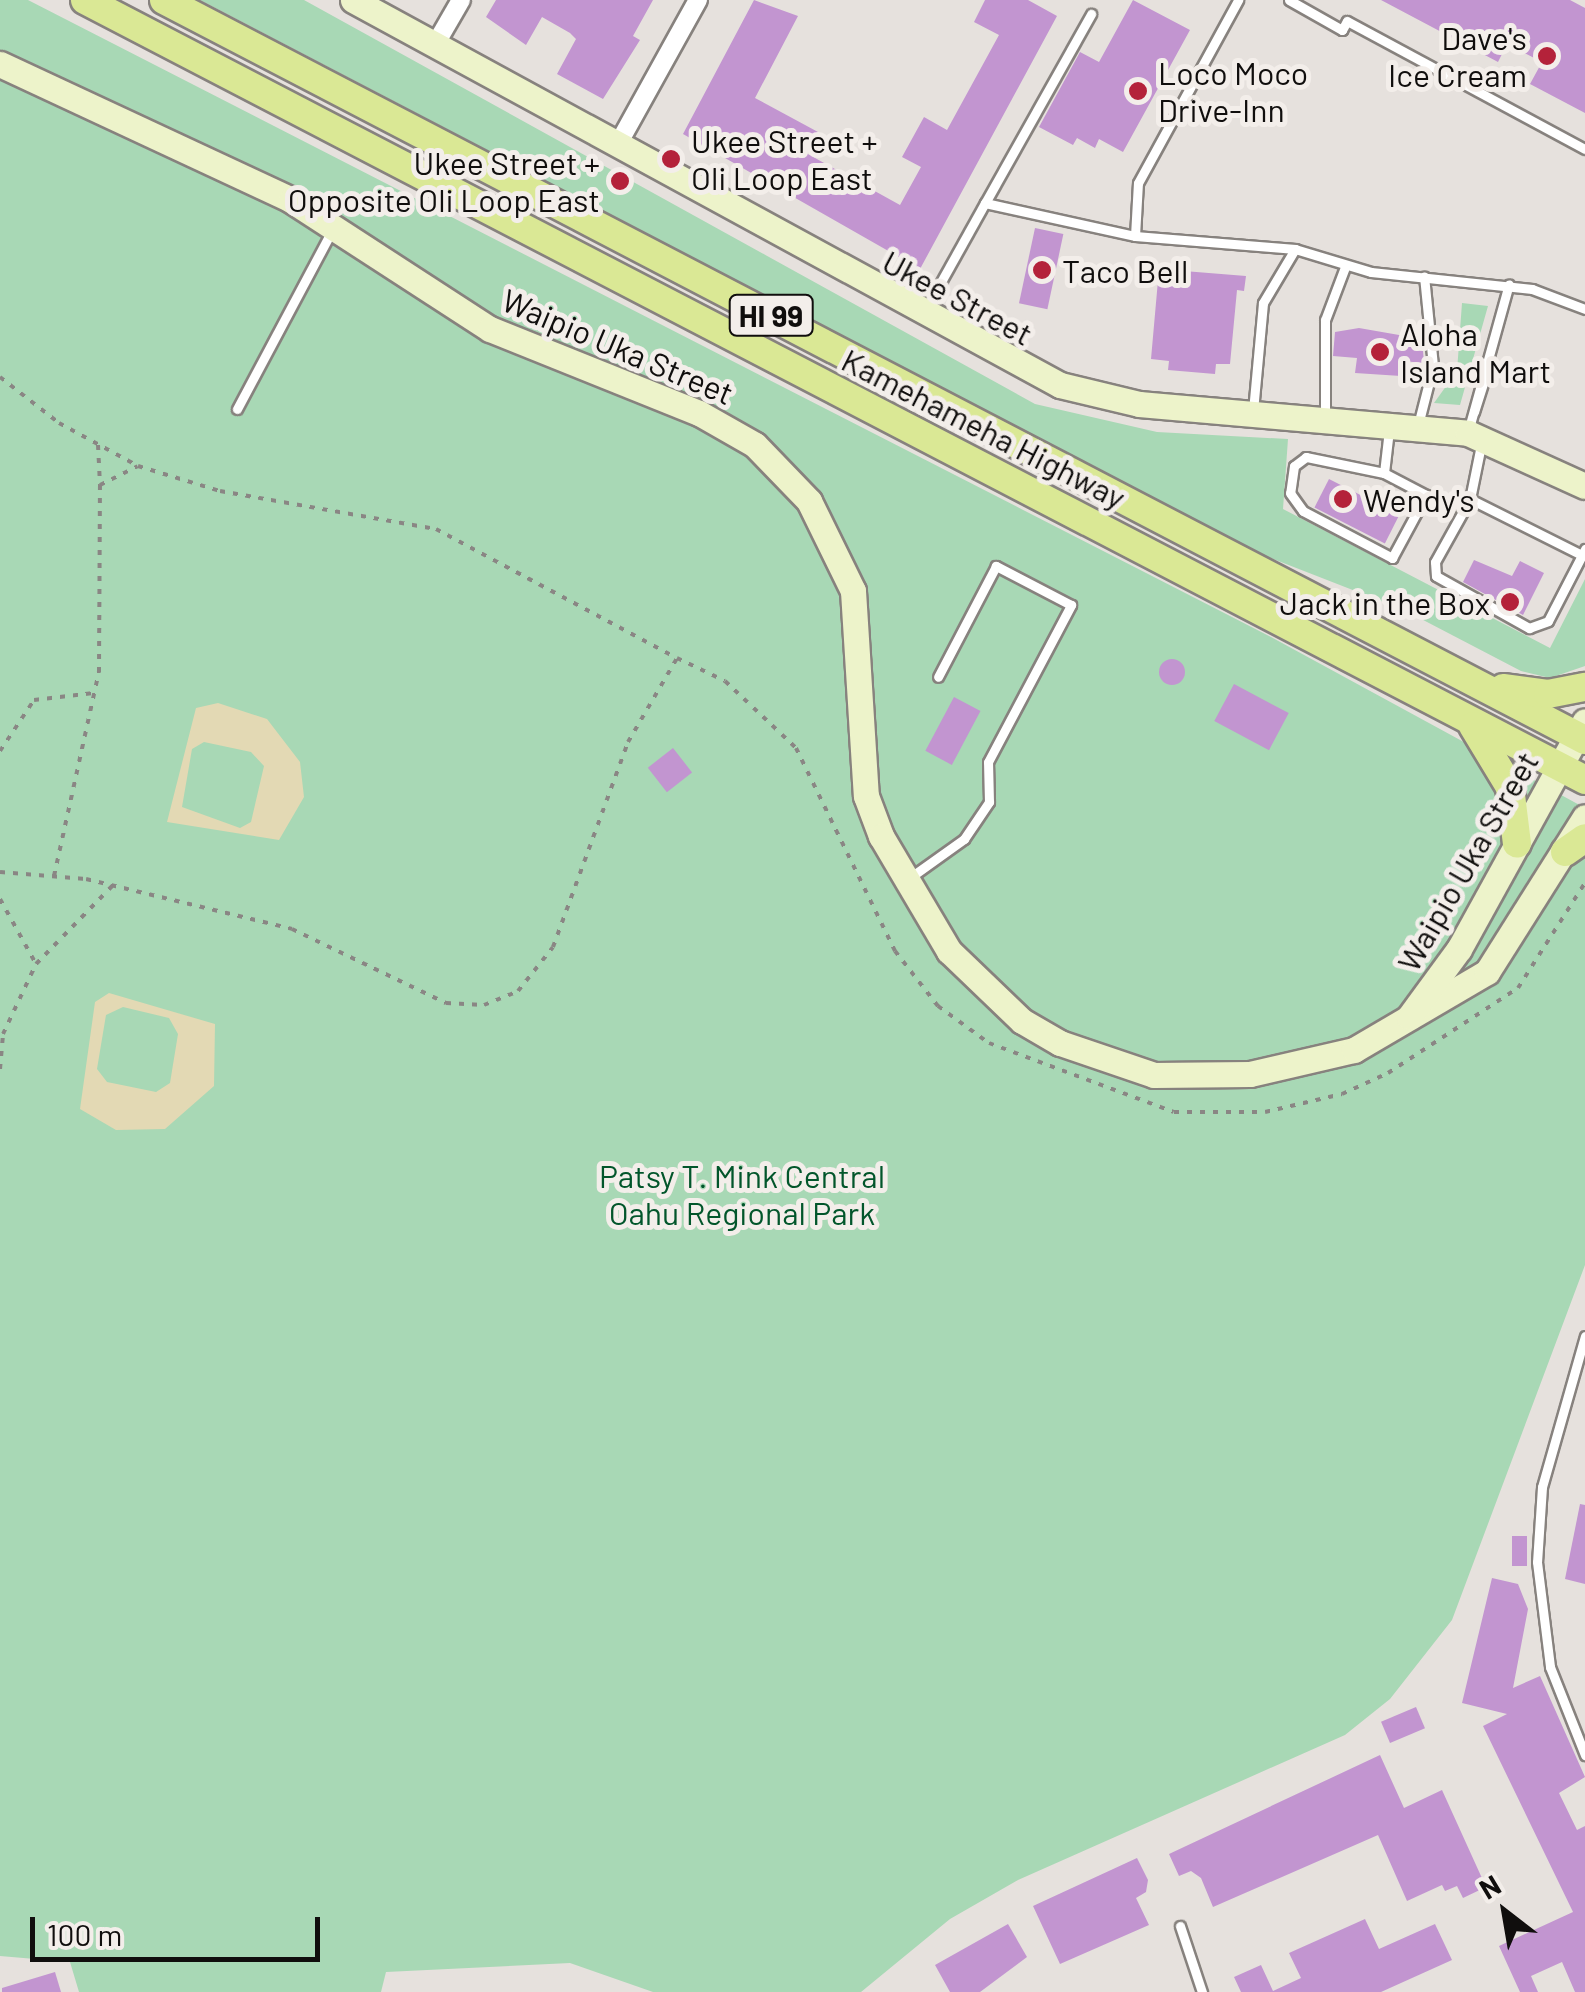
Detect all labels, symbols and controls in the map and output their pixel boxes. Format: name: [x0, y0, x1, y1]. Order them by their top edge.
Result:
place label: Dave's Ice Cream: [1388, 19, 1527, 94]
marker: Dave's Ice Cream: [1536, 45, 1558, 67]
place label: Loco Moco Drive-Inn: [1158, 54, 1308, 129]
marker: Loco Moco Drive-Inn: [1127, 80, 1149, 102]
place label: Ukee Street + Oli Loop East: [691, 122, 877, 197]
place label: Ukee Street + Opposite Oli Loop East: [288, 144, 600, 219]
marker: Ukee Street + Oli Loop East: [660, 148, 682, 170]
marker: Ukee Street + Opposite Oli Loop East: [609, 170, 631, 192]
street label: Ukee Street: [877, 242, 1039, 352]
place label: Taco Bell: [1062, 251, 1188, 289]
marker: Taco Bell: [1031, 259, 1053, 281]
street label: Waipio Uka Street: [497, 280, 739, 412]
road number: HI 99: [728, 290, 814, 340]
place label: Aloha Island Mart: [1400, 315, 1551, 390]
street label: Kamehameha Highway: [836, 340, 1132, 516]
marker: Aloha Island Mart: [1369, 341, 1391, 363]
place label: Wendy's: [1363, 480, 1475, 518]
marker: Wendy's: [1332, 488, 1354, 510]
place label: Jack in the Box: [1280, 583, 1490, 621]
marker: Jack in the Box: [1499, 591, 1521, 613]
street label: Waipio Uka Street: [1389, 744, 1545, 978]
park label: Patsy T. Mink Central Oahu Regional Park: [599, 1157, 885, 1232]
north arrow: [1455, 1862, 1555, 1962]
text: N: [1473, 1867, 1506, 1906]
scale bar: [35, 1897, 325, 1959]
text: 100 m: [47, 1916, 122, 1952]

